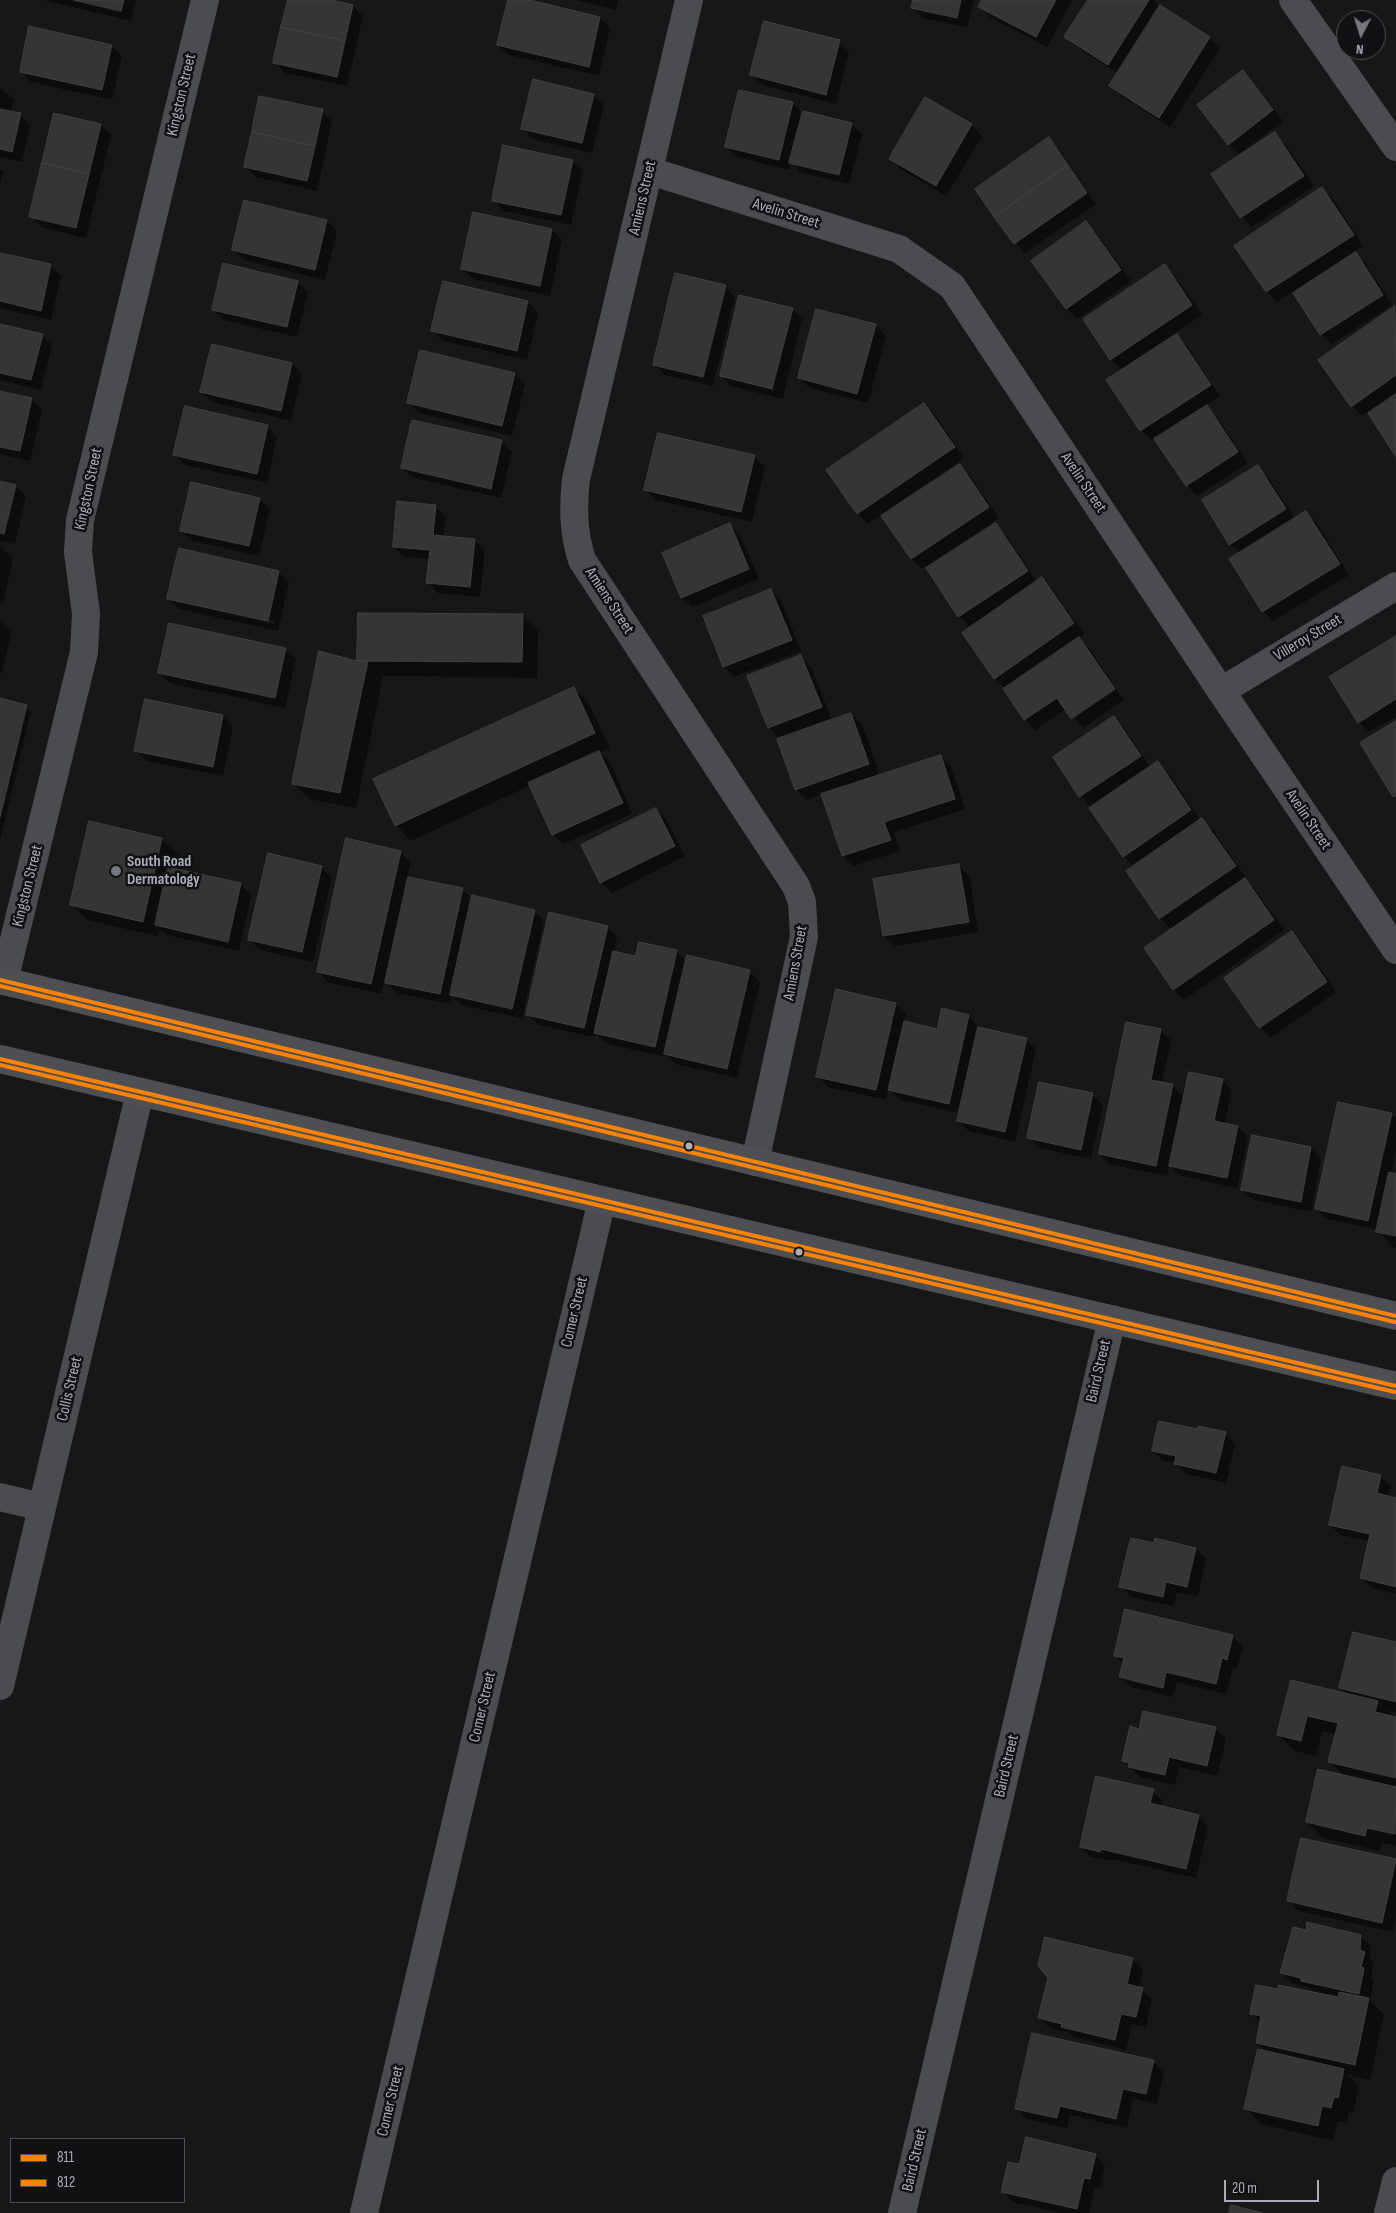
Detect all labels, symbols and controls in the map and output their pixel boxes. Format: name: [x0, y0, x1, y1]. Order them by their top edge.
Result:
north arrow: [1336, 10, 1386, 60]
text: N: [1355, 41, 1364, 58]
street label: Kingston Street: [163, 52, 201, 138]
street label: Amiens Street: [625, 159, 661, 237]
street label: Avelin Street: [750, 195, 822, 233]
street label: Kingston Street: [71, 446, 107, 532]
street label: Avelin Street: [1056, 449, 1110, 517]
street label: Amiens Street: [580, 564, 638, 638]
street label: Villeroy Street: [1271, 610, 1345, 666]
street label: Avelin Street: [1281, 786, 1335, 854]
street label: Kingston Street: [9, 843, 47, 929]
place label: South Road Dermatology: [127, 852, 200, 890]
marker: South Road Dermatology: [109, 864, 123, 878]
street label: Amiens Street: [780, 924, 812, 1002]
unlabelled marker: [684, 1141, 694, 1151]
unlabelled marker: [794, 1247, 804, 1257]
street label: Comer Street: [558, 1275, 592, 1349]
street label: Baird Street: [1082, 1338, 1116, 1404]
street label: Collis Street: [53, 1355, 87, 1423]
street label: Comer Street: [466, 1670, 500, 1744]
street label: Baird Street: [990, 1733, 1024, 1799]
street label: Comer Street: [374, 2064, 408, 2138]
street label: Baird Street: [898, 2127, 932, 2193]
legend: [10, 2138, 185, 2203]
text: 811: [57, 2148, 74, 2167]
scale bar: [1226, 2170, 1321, 2202]
text: 812: [57, 2173, 75, 2192]
text: 20 m: [1232, 2179, 1257, 2198]

